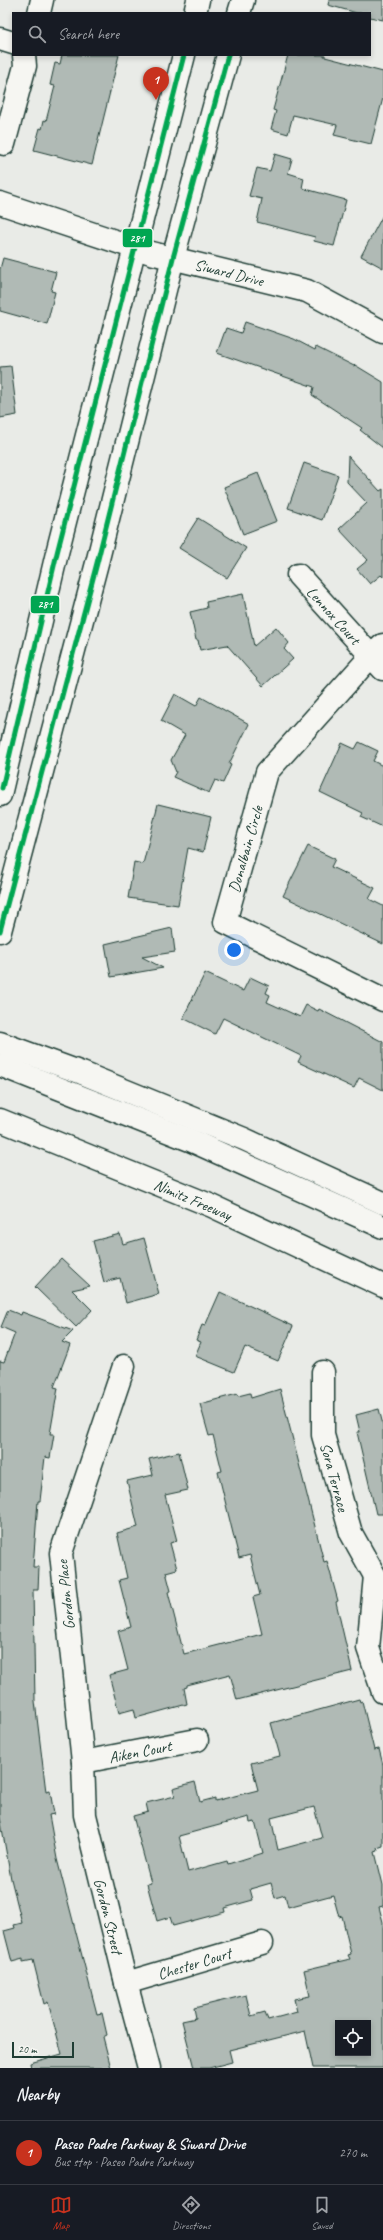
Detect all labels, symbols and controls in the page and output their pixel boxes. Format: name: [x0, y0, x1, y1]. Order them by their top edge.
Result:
search box: [12, 12, 371, 56]
icon: search: [26, 23, 48, 45]
text: Search here: [58, 25, 119, 44]
pin: 1: [143, 67, 169, 100]
line badge: 281: [122, 228, 153, 248]
text: 281: [130, 231, 145, 245]
street label: Siward Drive: [192, 255, 267, 292]
street label: Lennox Court: [302, 582, 366, 650]
line badge: 281: [30, 595, 60, 614]
text: 281: [38, 597, 53, 611]
street label: Donalbain Circle: [224, 802, 268, 895]
your location: [224, 940, 244, 960]
street label: Nimitz Freeway: [151, 1175, 236, 1226]
street label: Sora Terrace: [315, 1441, 353, 1516]
street label: Gordon Place: [52, 1557, 80, 1631]
street label: Aiken Court: [107, 1736, 175, 1768]
street label: Gordon Street: [89, 1876, 128, 1959]
street label: Chester Court: [155, 1943, 236, 1985]
map controls: [335, 2020, 371, 2056]
button: locate: [335, 2020, 371, 2056]
scale bar: [12, 2040, 74, 2059]
text: 20 m: [18, 2042, 37, 2056]
text: Nearby: [16, 2084, 59, 2105]
text: Paseo Padre Parkway & Siward Drive: [54, 2135, 245, 2154]
text: 1: [26, 2145, 32, 2161]
text: 270 m: [339, 2145, 367, 2161]
text: Bus stop · Paseo Padre Parkway: [54, 2154, 193, 2170]
tab: Map: [50, 2194, 72, 2232]
tab: Directions: [172, 2194, 211, 2232]
tab: Saved: [311, 2194, 333, 2232]

